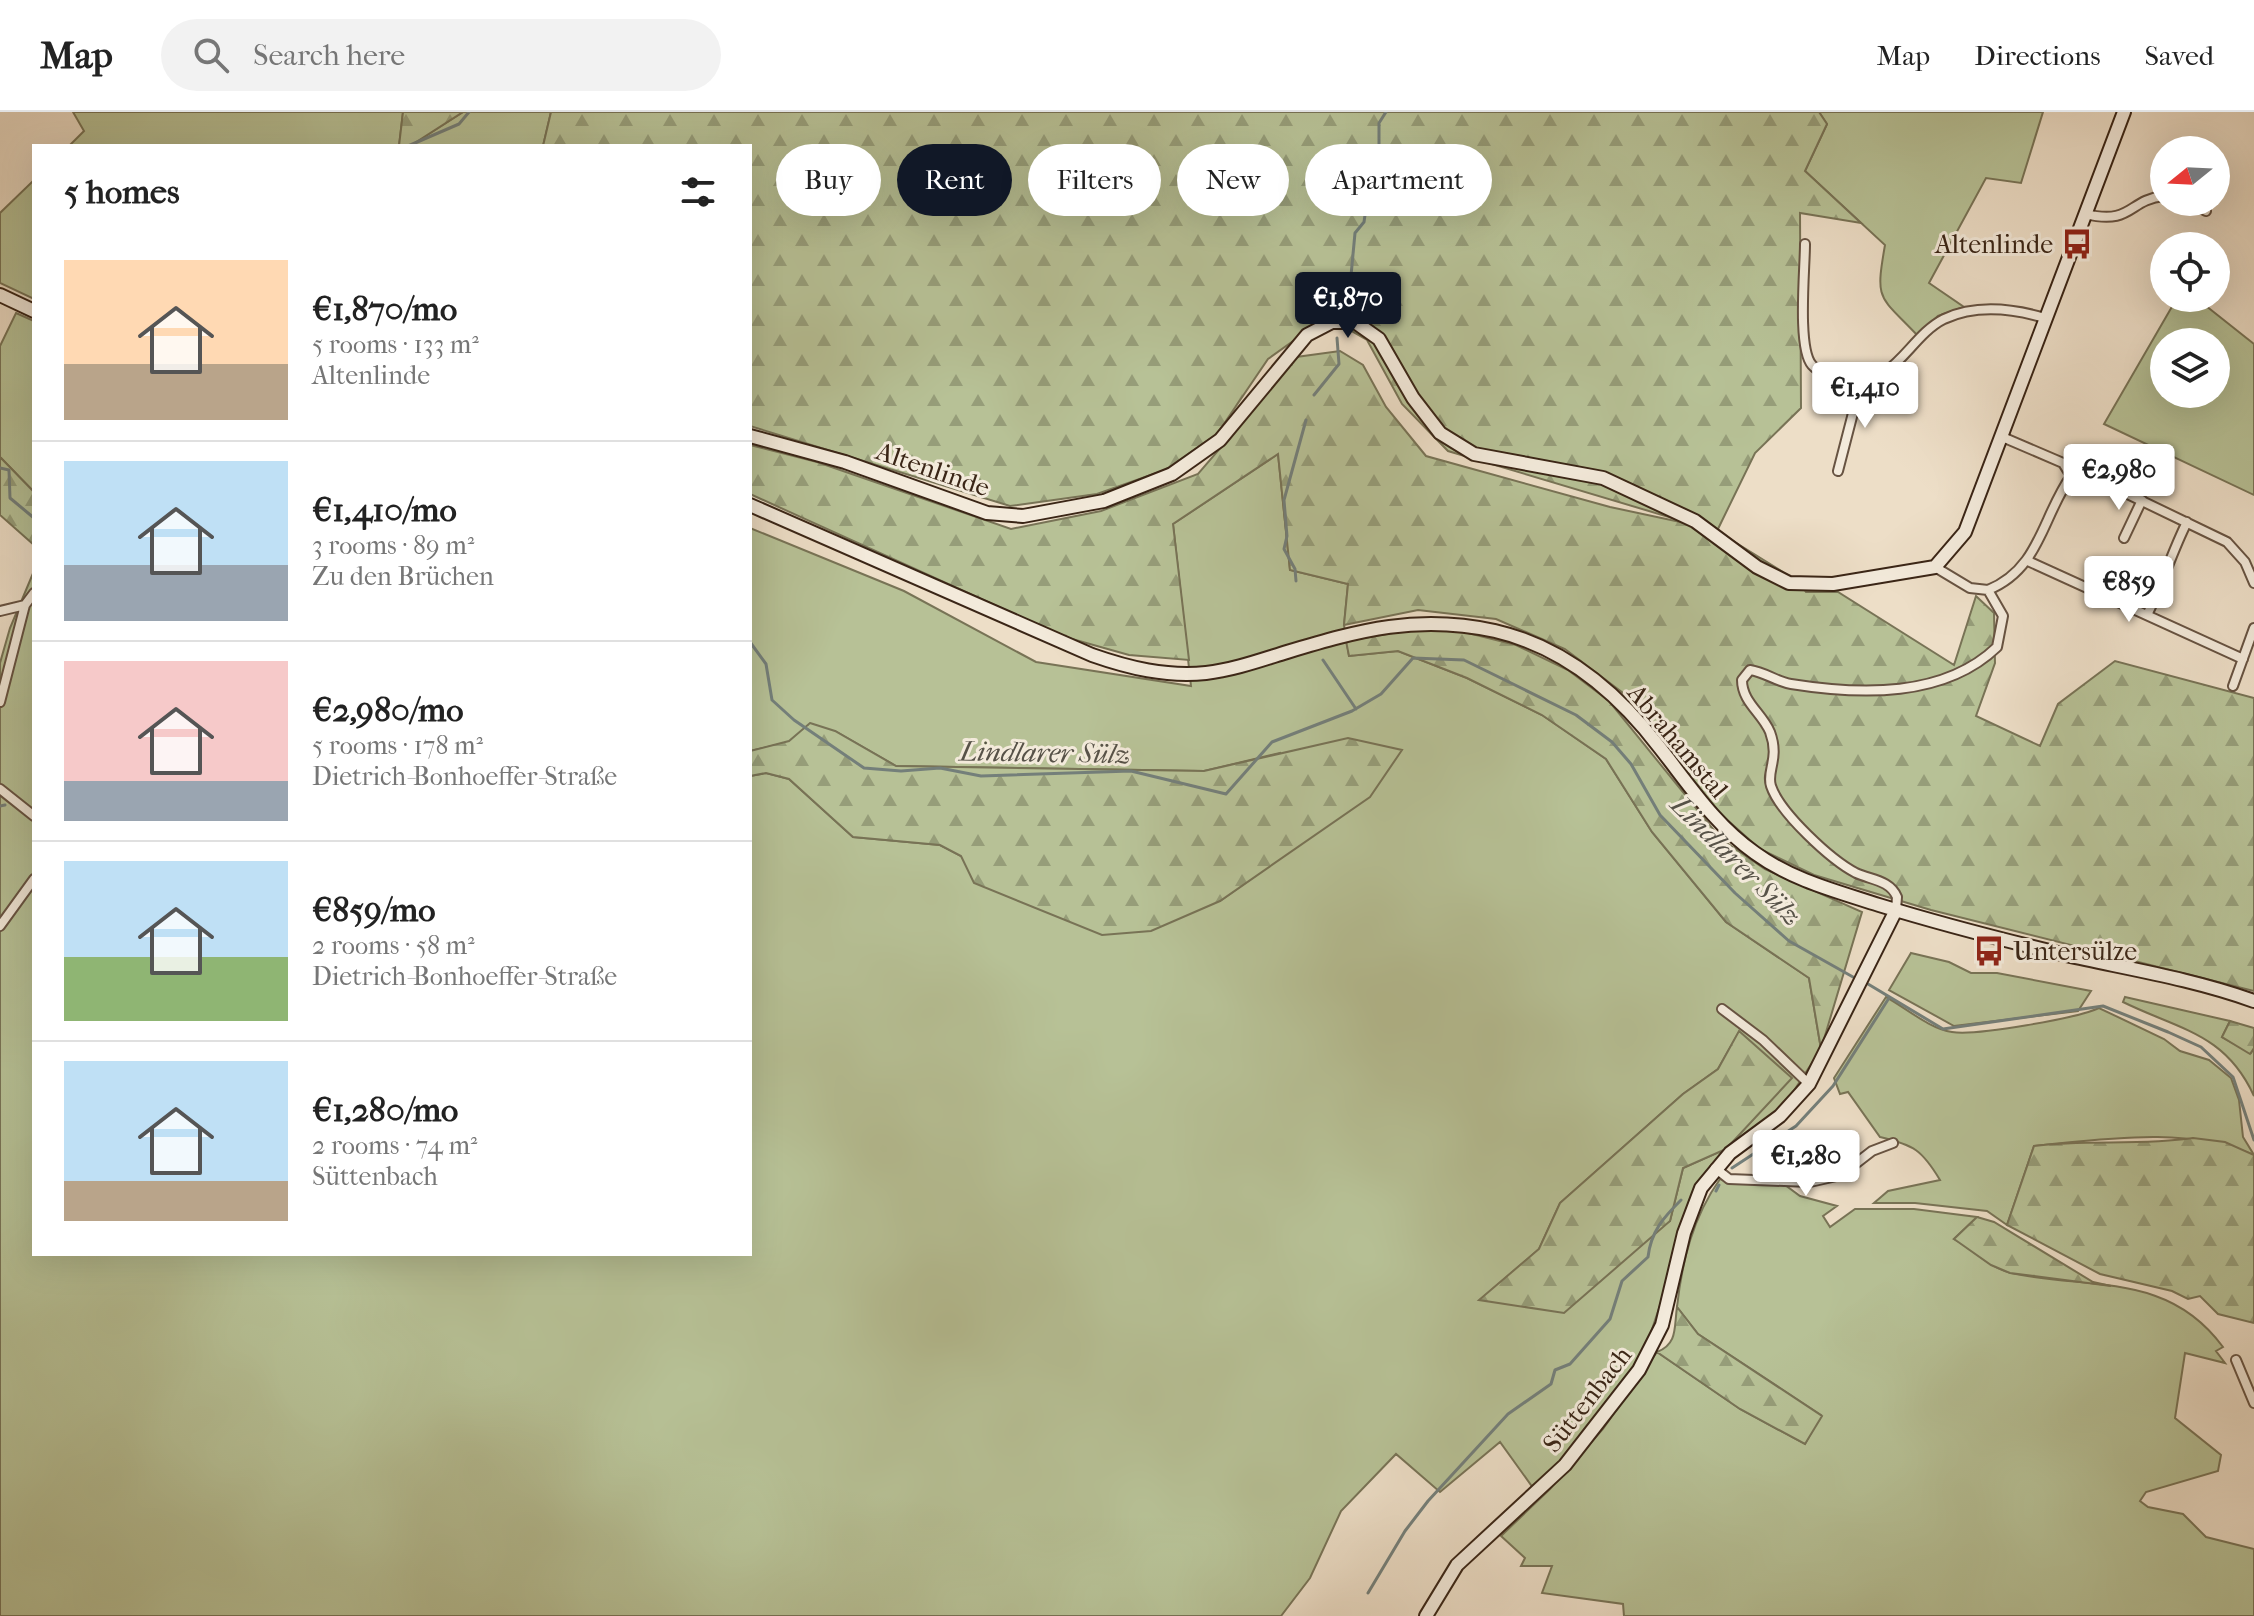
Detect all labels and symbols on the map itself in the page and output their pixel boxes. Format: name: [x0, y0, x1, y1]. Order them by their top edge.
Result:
north arrow: [2150, 136, 2230, 216]
bus stop icon: Altenlinde: [2060, 227, 2094, 261]
place label: Altenlinde: [1934, 229, 2053, 260]
pin: €1,870: [1283, 272, 1413, 340]
pin: €1,410: [1800, 362, 1930, 430]
street label: Altenlinde: [871, 435, 994, 503]
pin: €2,980: [2054, 444, 2184, 512]
pin: €859: [2082, 556, 2176, 624]
street label: Abrahamstal: [1620, 677, 1734, 805]
water label: Lindlarer Sülz: [957, 734, 1131, 770]
water label: Lindlarer Sülz: [1663, 787, 1809, 932]
bus stop icon: Untersülze: [1972, 934, 2006, 968]
place label: Untersülze: [2013, 936, 2137, 967]
pin: €1,280: [1741, 1130, 1871, 1198]
street label: Süttenbach: [1536, 1340, 1639, 1458]

